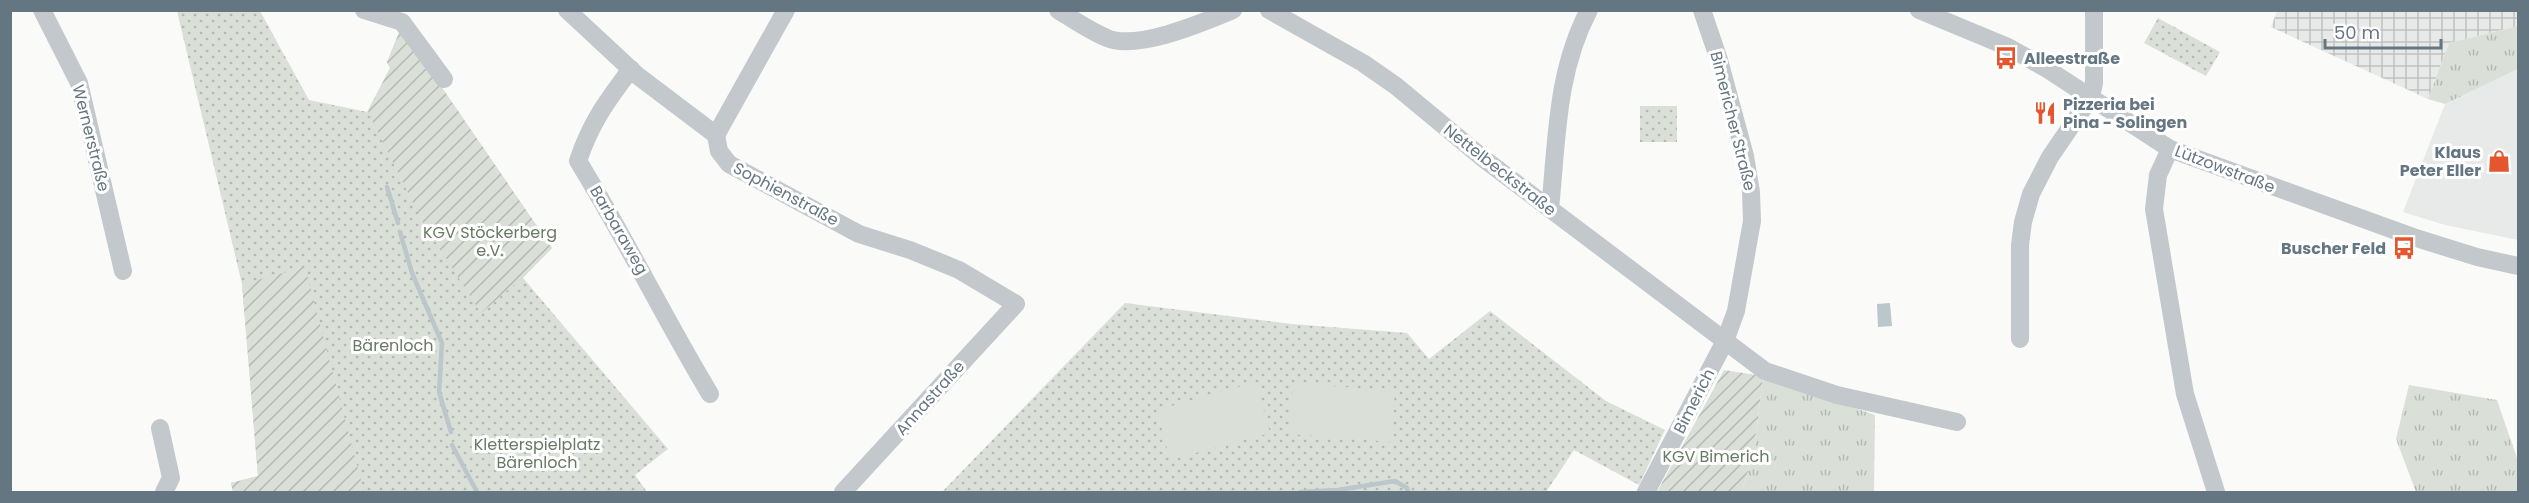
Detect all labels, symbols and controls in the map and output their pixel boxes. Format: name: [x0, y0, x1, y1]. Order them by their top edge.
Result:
scale bar: [2325, 12, 2440, 50]
text: 50 m: [2334, 20, 2380, 45]
bus stop icon: Alleestraße: [1993, 45, 2019, 71]
place label: Alleestraße: [2024, 47, 2120, 70]
street label: Bimericher Straße: [1705, 49, 1761, 193]
street label: Wernerstraße: [67, 82, 115, 194]
place label: Pizzeria bei Pina - Solingen: [2063, 93, 2187, 134]
restaurant icon: Pizzeria bei Pina - Solingen: [2032, 100, 2058, 126]
street label: Nettelbeckstraße: [1439, 119, 1561, 221]
street label: Lützowstraße: [2172, 139, 2278, 199]
place label: Klaus Peter Eller: [2400, 141, 2481, 182]
shop icon: Klaus Peter Eller: [2486, 148, 2512, 174]
street label: Sophienstraße: [729, 156, 843, 232]
street label: Barbaraweg: [584, 181, 654, 279]
park label: KGV Stöckerberg e.V.: [423, 221, 557, 262]
bus stop icon: Buscher Feld: [2391, 235, 2417, 261]
place label: Buscher Feld: [2281, 237, 2386, 260]
park label: Bärenloch: [353, 334, 433, 357]
street label: Annastraße: [890, 355, 970, 441]
street label: Bimerich: [1668, 365, 1720, 437]
park label: Kletterspielplatz Bärenloch: [474, 433, 600, 474]
park label: KGV Bimerich: [1662, 445, 1770, 468]

